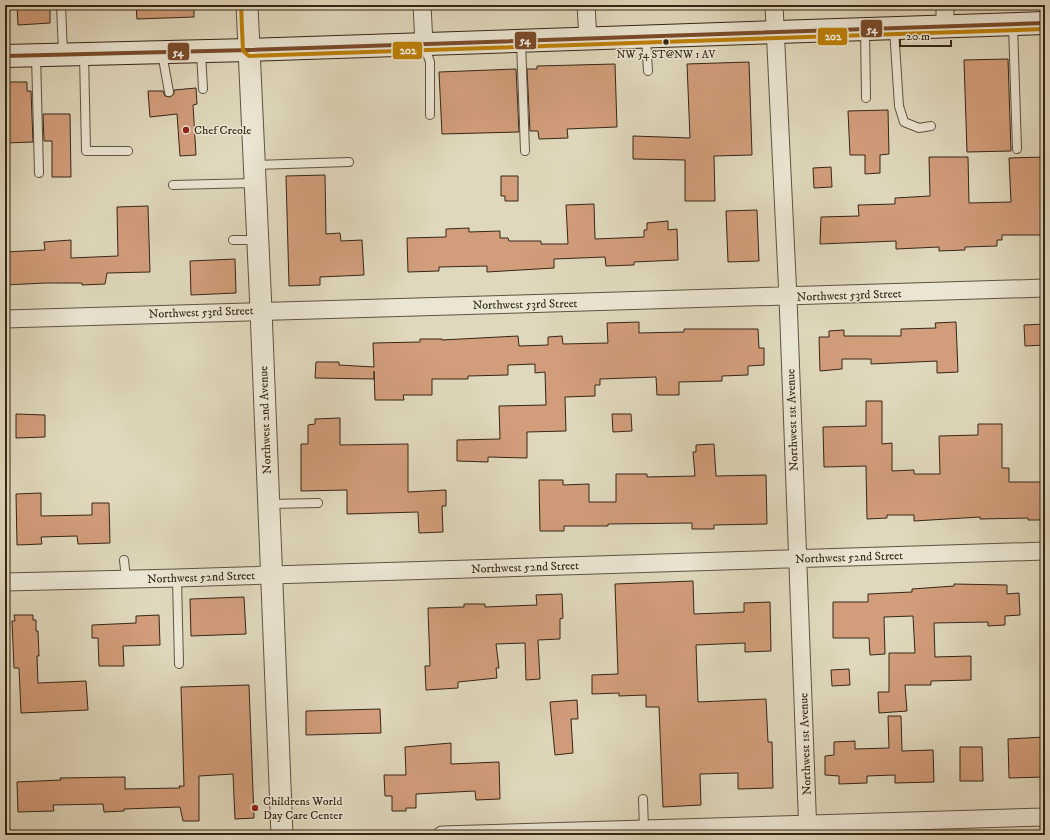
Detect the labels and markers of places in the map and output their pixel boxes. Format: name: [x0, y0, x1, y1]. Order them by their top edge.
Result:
marker: NW 54 ST@NW 1 AV: [661, 37, 671, 47]
place label: NW 54 ST@NW 1 AV: [617, 48, 717, 62]
place label: Chef Creole: [194, 123, 251, 138]
marker: Chef Creole: [181, 125, 191, 135]
place label: Childrens World Day Care Center: [263, 794, 343, 823]
marker: Childrens World Day Care Center: [250, 803, 260, 813]

